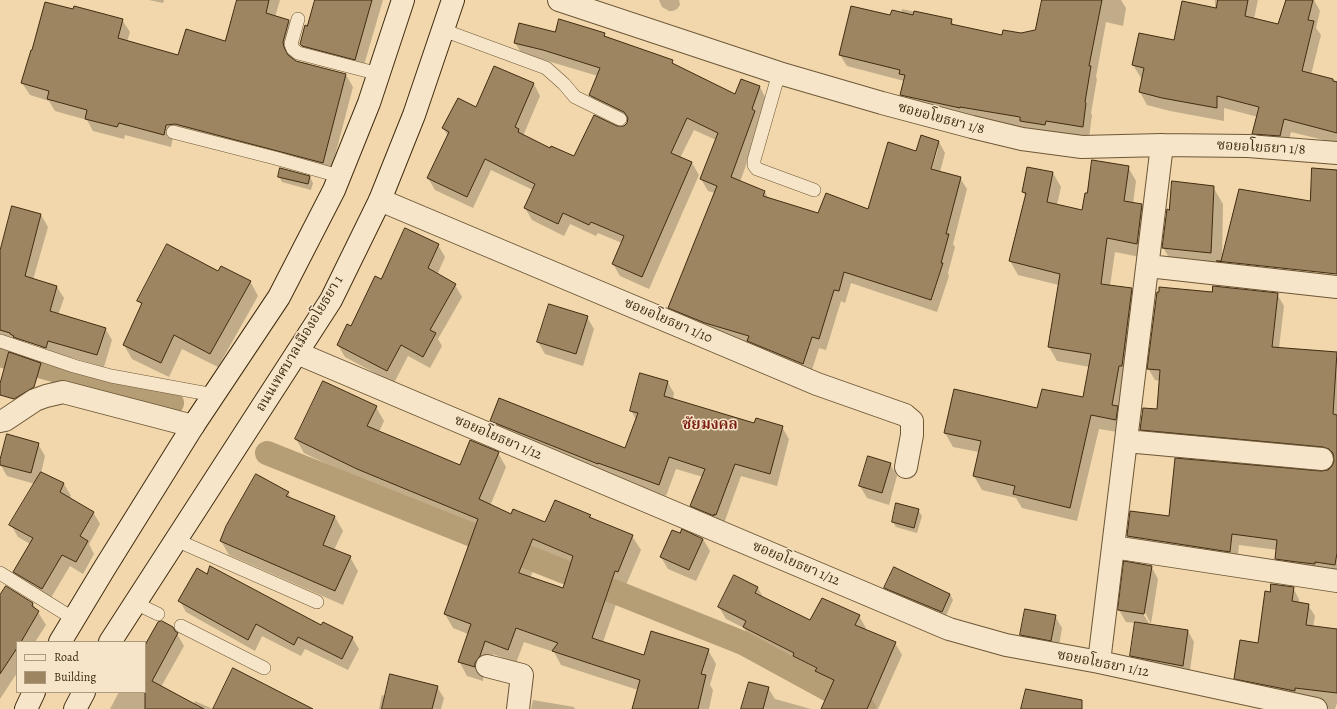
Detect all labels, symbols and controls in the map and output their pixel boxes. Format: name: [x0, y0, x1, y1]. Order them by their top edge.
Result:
street label: ซอยอโยธยา 1/8: [896, 99, 986, 139]
street label: ซอยอโยธยา 1/8: [1216, 137, 1306, 159]
street label: ถนนเทศบาลเมืองอโยธยา 1: [253, 273, 347, 415]
street label: ซอยอโยธยา 1/10: [621, 295, 715, 347]
street label: ซอยอโยธยา 1/12: [452, 412, 544, 464]
district label: ชัยมงคล: [682, 416, 738, 434]
street label: ซอยอโยธยา 1/12: [750, 538, 842, 590]
legend: [16, 641, 146, 693]
street label: ซอยอโยธยา 1/12: [1055, 647, 1151, 681]
text: Road: [54, 649, 79, 665]
text: Building: [54, 669, 96, 685]

